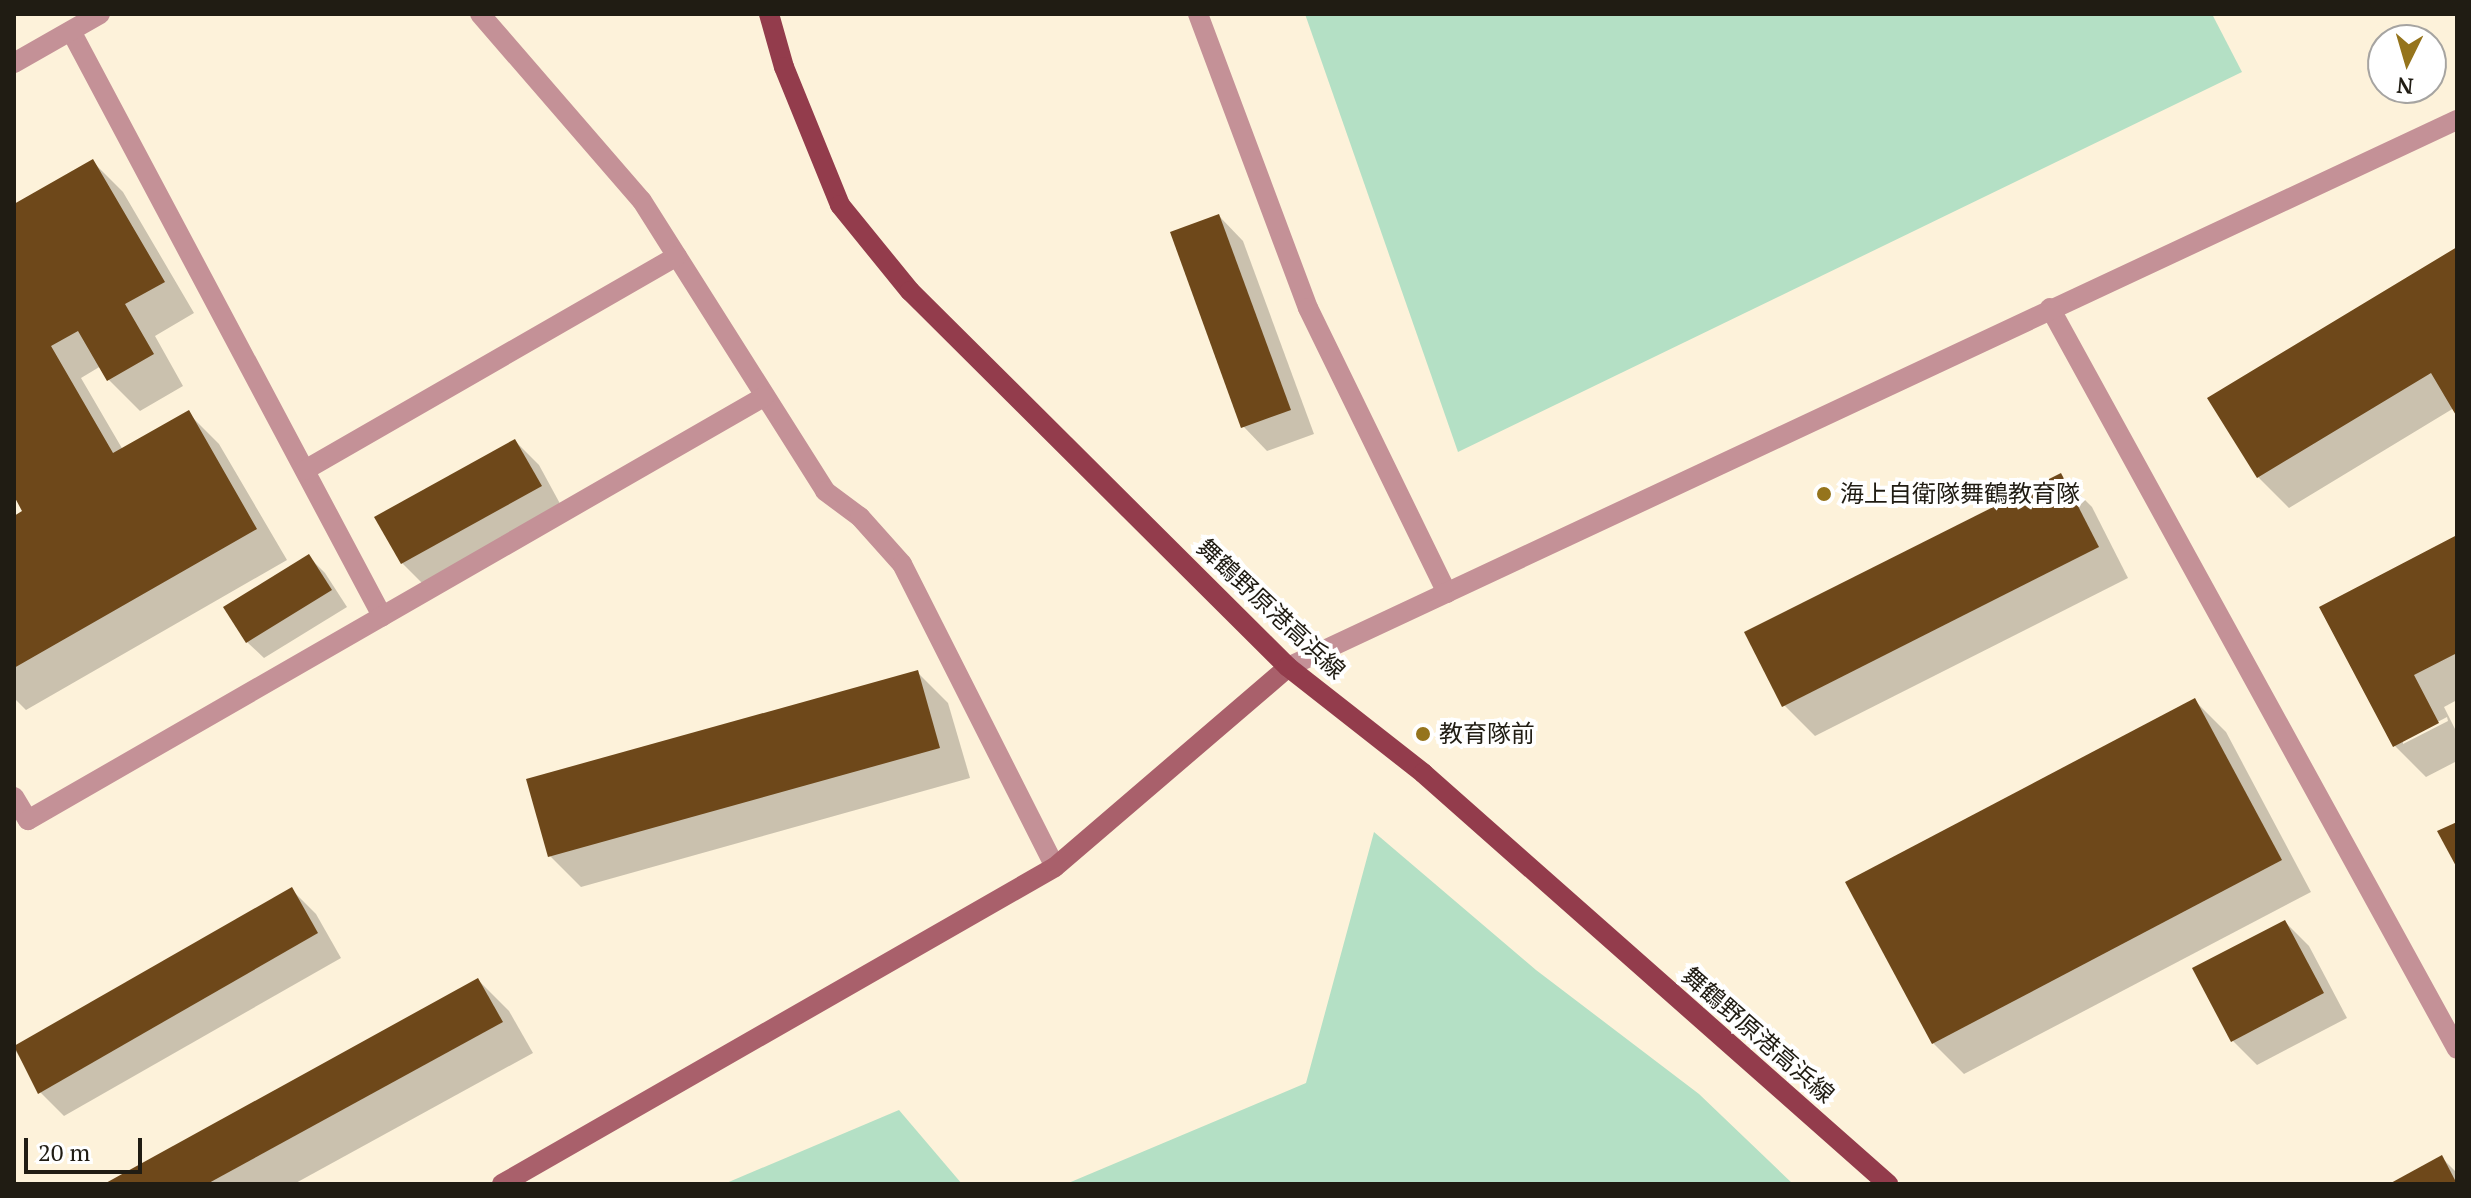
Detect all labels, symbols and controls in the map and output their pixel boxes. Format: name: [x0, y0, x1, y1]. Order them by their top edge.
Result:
north arrow: [2367, 24, 2447, 104]
text: N: [2395, 71, 2415, 102]
place label: 海上自衛隊舞鶴教育隊: [1840, 480, 2080, 508]
marker: 海上自衛隊舞鶴教育隊: [1815, 485, 1833, 503]
street label: 舞鶴野原港高浜線: [1191, 533, 1351, 685]
place label: 教育隊前: [1439, 720, 1535, 748]
marker: 教育隊前: [1414, 725, 1432, 743]
street label: 舞鶴野原港高浜線: [1676, 961, 1840, 1109]
scale bar: [28, 1122, 146, 1172]
text: 20 m: [38, 1136, 90, 1168]

